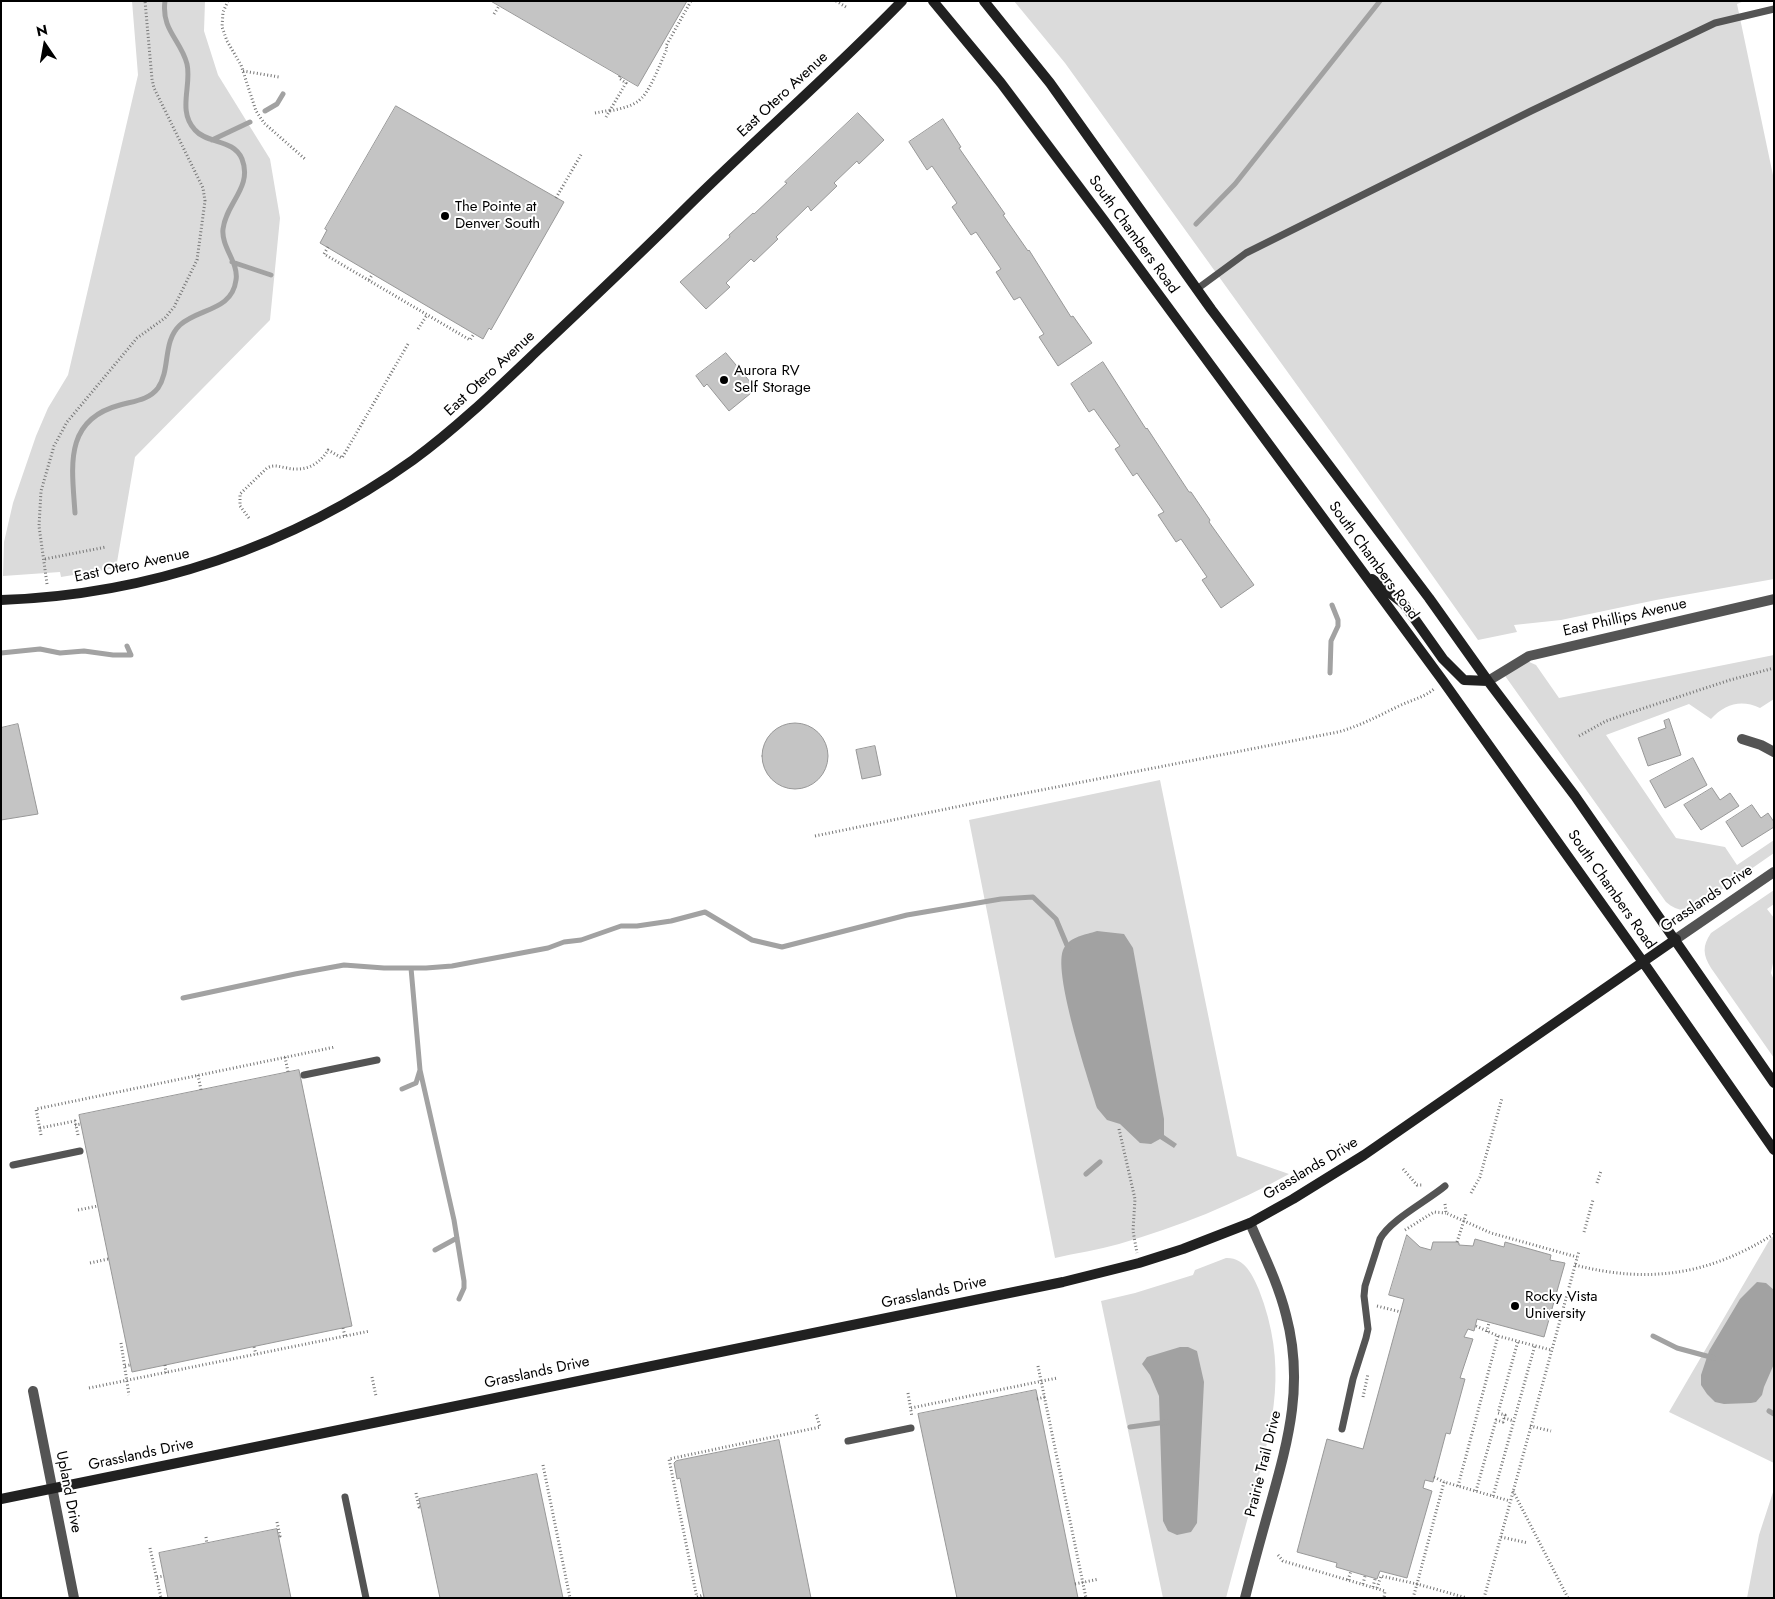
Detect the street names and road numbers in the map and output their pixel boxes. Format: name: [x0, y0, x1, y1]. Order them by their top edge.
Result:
street label: East Otero Avenue: [734, 48, 832, 142]
street label: South Chambers Road: [1084, 172, 1182, 298]
street label: East Otero Avenue: [441, 327, 539, 421]
street label: South Chambers Road: [1324, 498, 1422, 624]
street label: East Otero Avenue: [73, 545, 191, 587]
street label: East Phillips Avenue: [1561, 595, 1689, 641]
street label: South Chambers Road: [1563, 827, 1659, 953]
street label: Grasslands Drive: [1658, 862, 1756, 936]
street label: Grasslands Drive: [1260, 1134, 1362, 1204]
street label: Grasslands Drive: [880, 1273, 988, 1313]
street label: Grasslands Drive: [483, 1353, 591, 1393]
street label: Prairie Trail Drive: [1242, 1409, 1286, 1519]
street label: Grasslands Drive: [87, 1435, 195, 1475]
street label: Upland Drive: [51, 1450, 85, 1534]

